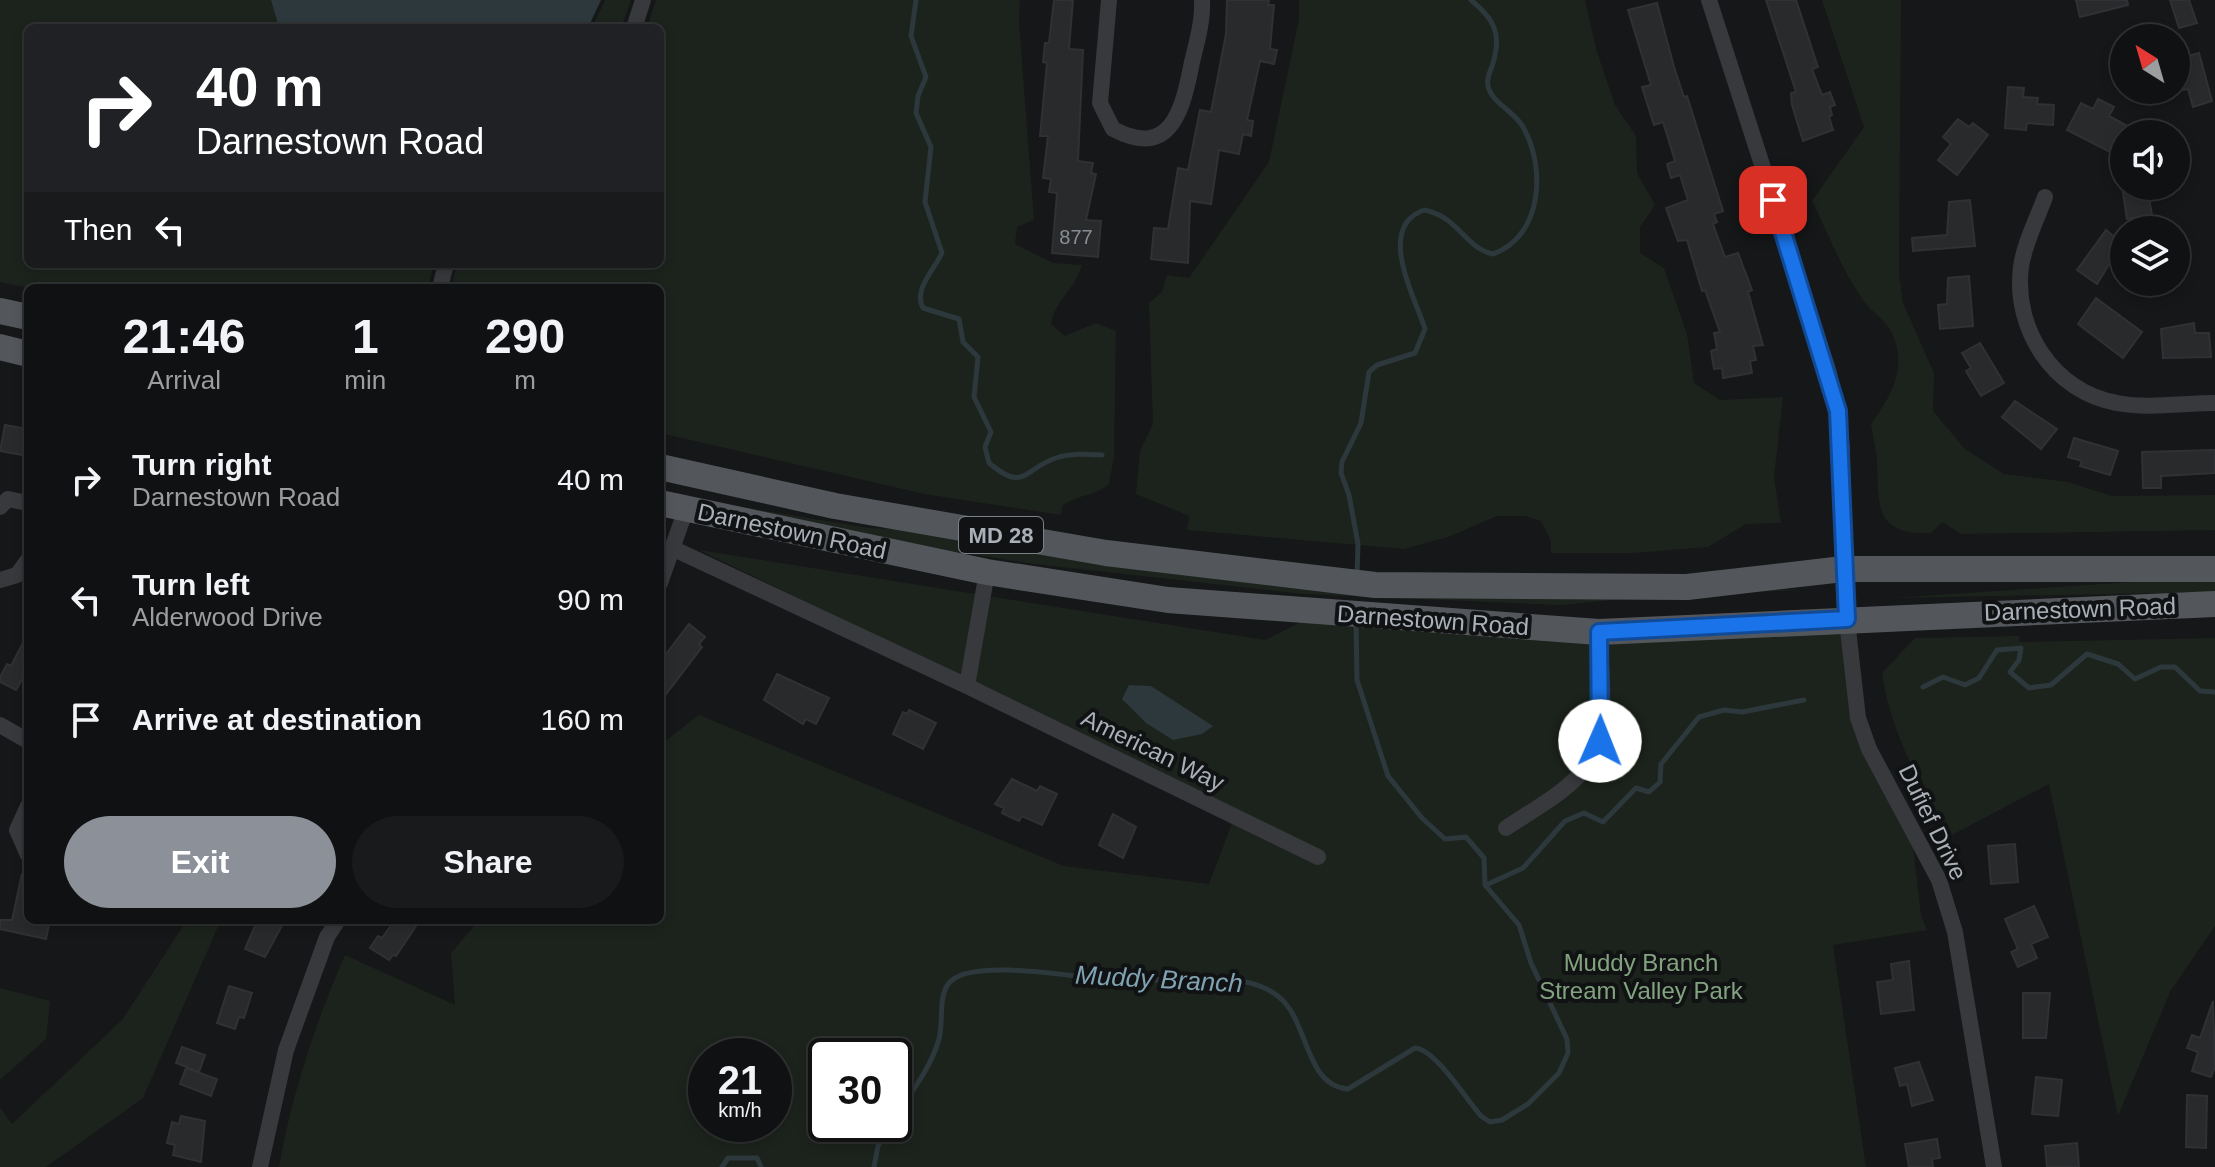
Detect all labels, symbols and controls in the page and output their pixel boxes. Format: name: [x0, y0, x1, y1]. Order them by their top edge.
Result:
north arrow: [2110, 24, 2190, 104]
map controls: [2110, 24, 2190, 296]
text: 40 m: [196, 55, 324, 118]
icon: right: [64, 56, 168, 160]
button: sound: [2110, 120, 2190, 200]
text: Darnestown Road: [196, 121, 484, 162]
pin: [1739, 166, 1807, 234]
icon: arrive: [1751, 178, 1795, 222]
icon: left: [148, 208, 192, 252]
text: Then: [64, 213, 132, 246]
button: layers: [2110, 216, 2190, 296]
house number: 877: [1059, 226, 1093, 248]
text: 21:46: [123, 310, 246, 363]
text: 1: [352, 310, 379, 363]
text: 290: [485, 310, 565, 363]
text: Arrival: [147, 365, 221, 395]
text: min: [344, 365, 386, 395]
text: m: [514, 365, 536, 395]
text: Turn right: [132, 448, 271, 481]
icon: right: [64, 458, 108, 502]
text: 40 m: [557, 463, 624, 496]
text: Darnestown Road: [132, 482, 340, 512]
street label: Darnestown Road: [695, 498, 889, 564]
road number: MD 28: [959, 517, 1043, 553]
text: Turn left: [132, 568, 250, 601]
icon: left: [64, 578, 108, 622]
text: 90 m: [557, 583, 624, 616]
street label: Darnestown Road: [1984, 592, 2176, 626]
street label: Darnestown Road: [1336, 600, 1530, 640]
text: Alderwood Drive: [132, 602, 323, 632]
icon: arrive: [64, 698, 108, 742]
position arrow: [1558, 699, 1642, 783]
text: Arrive at destination: [132, 703, 422, 736]
text: 160 m: [541, 703, 624, 736]
street label: American Way: [1077, 704, 1229, 796]
street label: Dufief Drive: [1893, 760, 1973, 884]
button: Exit: [64, 816, 336, 908]
button: Share: [352, 816, 624, 908]
park label: Muddy Branch Stream Valley Park: [1539, 949, 1744, 1004]
water label: Muddy Branch: [1075, 960, 1243, 998]
speed limit sign: 30: [808, 1038, 912, 1142]
text: 21: [718, 1058, 762, 1102]
text: km/h: [718, 1099, 762, 1121]

